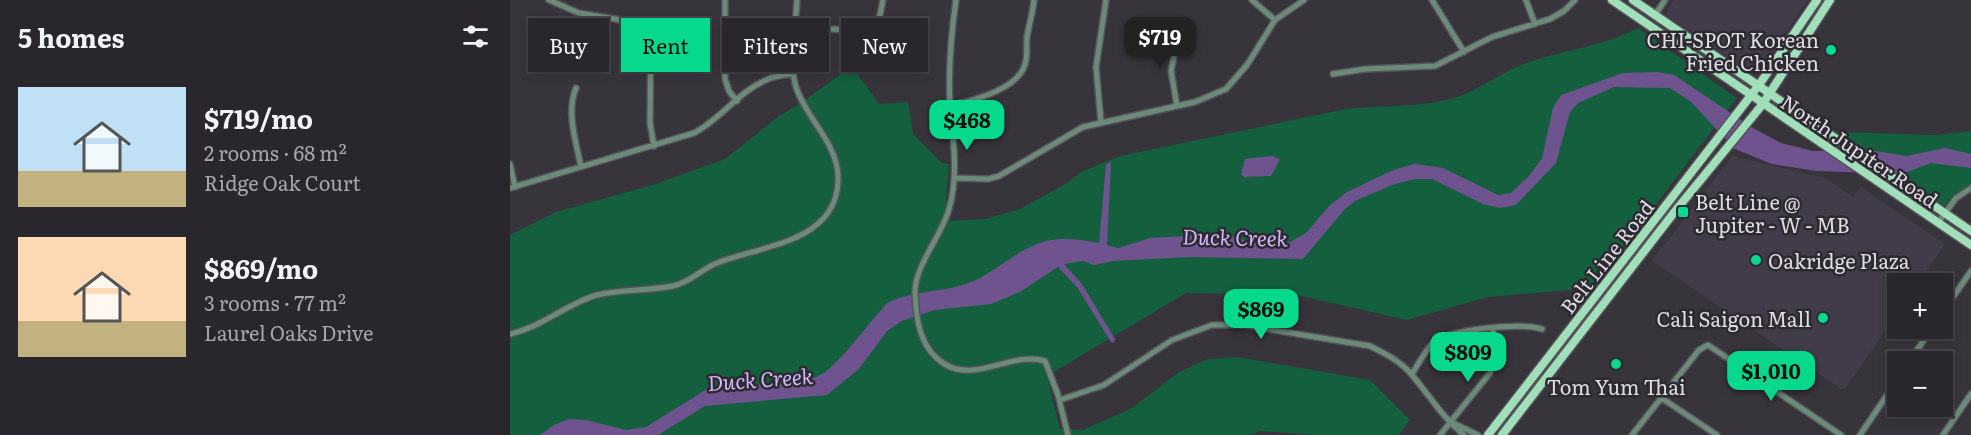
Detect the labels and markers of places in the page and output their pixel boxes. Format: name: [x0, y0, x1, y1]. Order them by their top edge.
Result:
pin: $719: [1124, 17, 1196, 68]
place label: CHI-SPOT Korean Fried Chicken: [1647, 24, 1819, 77]
marker: CHI-SPOT Korean Fried Chicken: [1824, 43, 1838, 57]
pin: $468: [931, 100, 1003, 151]
place label: Belt Line @ Jupiter - W - MB: [1695, 186, 1850, 239]
marker: Belt Line @ Jupiter - W - MB: [1676, 205, 1690, 219]
place label: Oakridge Plaza: [1768, 245, 1910, 275]
marker: Oakridge Plaza: [1749, 253, 1763, 267]
pin: $869: [1225, 289, 1297, 340]
place label: Cali Saigon Mall: [1657, 303, 1811, 333]
marker: Cali Saigon Mall: [1816, 311, 1830, 325]
pin: $809: [1432, 332, 1504, 383]
pin: $1,010: [1722, 351, 1820, 402]
marker: Tom Yum Thai: [1609, 357, 1623, 371]
place label: Tom Yum Thai: [1546, 371, 1686, 401]

